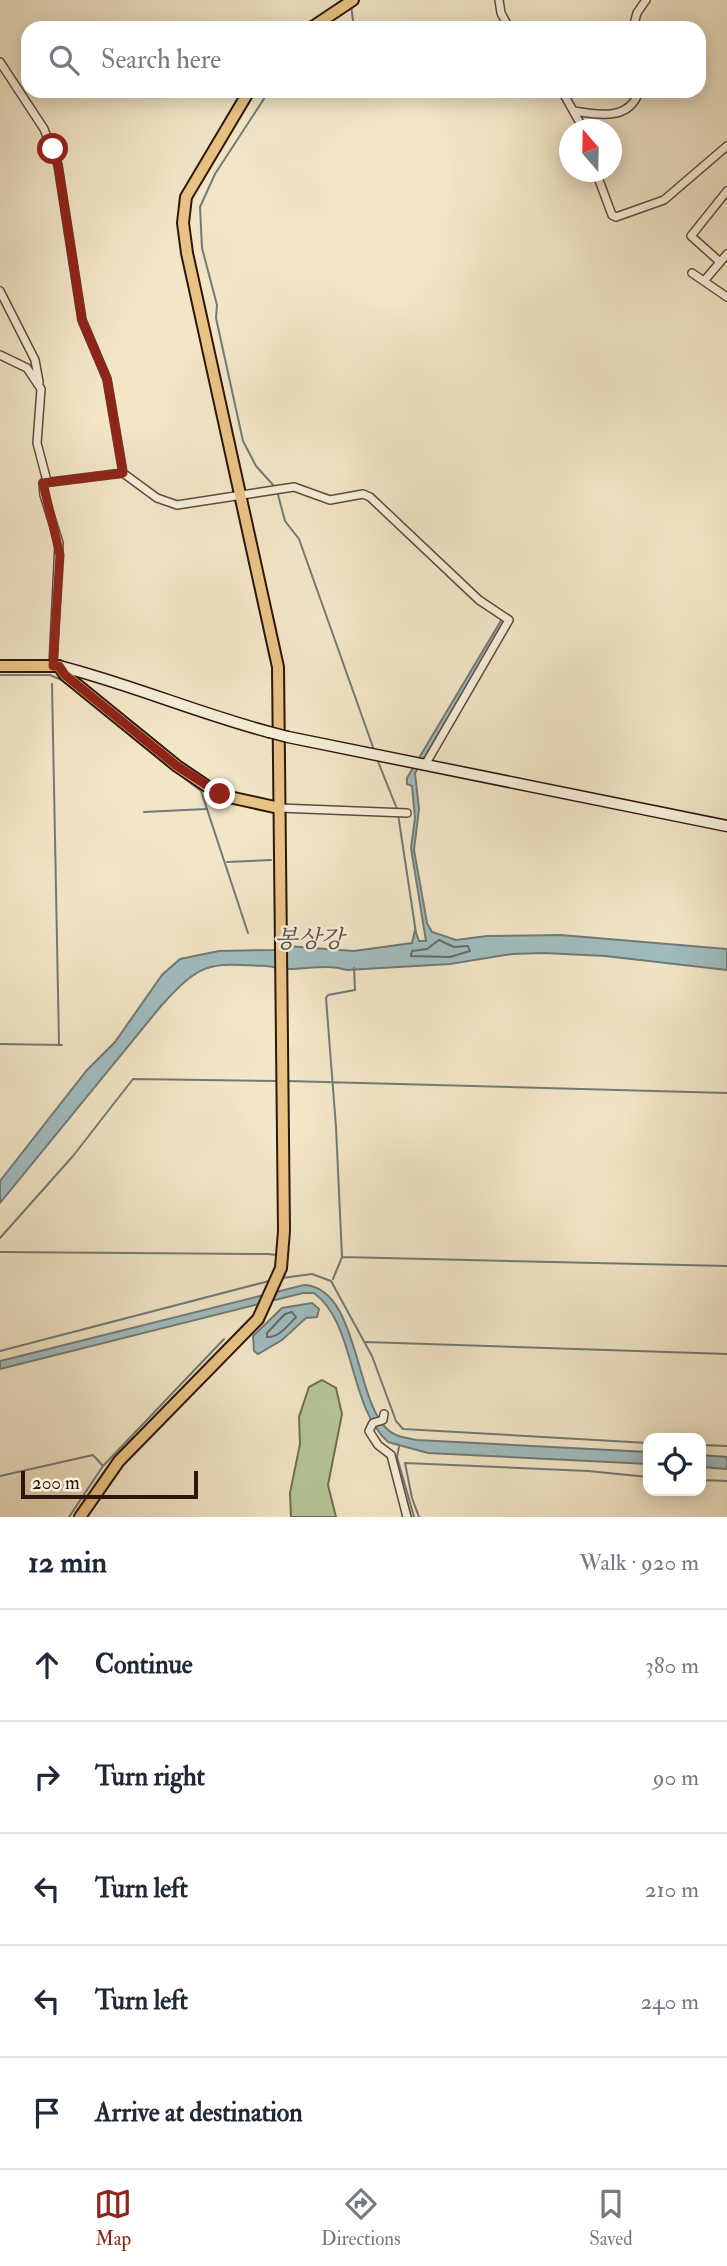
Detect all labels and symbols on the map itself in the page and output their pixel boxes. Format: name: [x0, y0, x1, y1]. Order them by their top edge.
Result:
north arrow: [559, 119, 622, 182]
route start: [37, 133, 68, 164]
route end: [204, 778, 235, 809]
water label: 봉상강: [274, 924, 348, 955]
scale bar: [21, 1468, 198, 1500]

